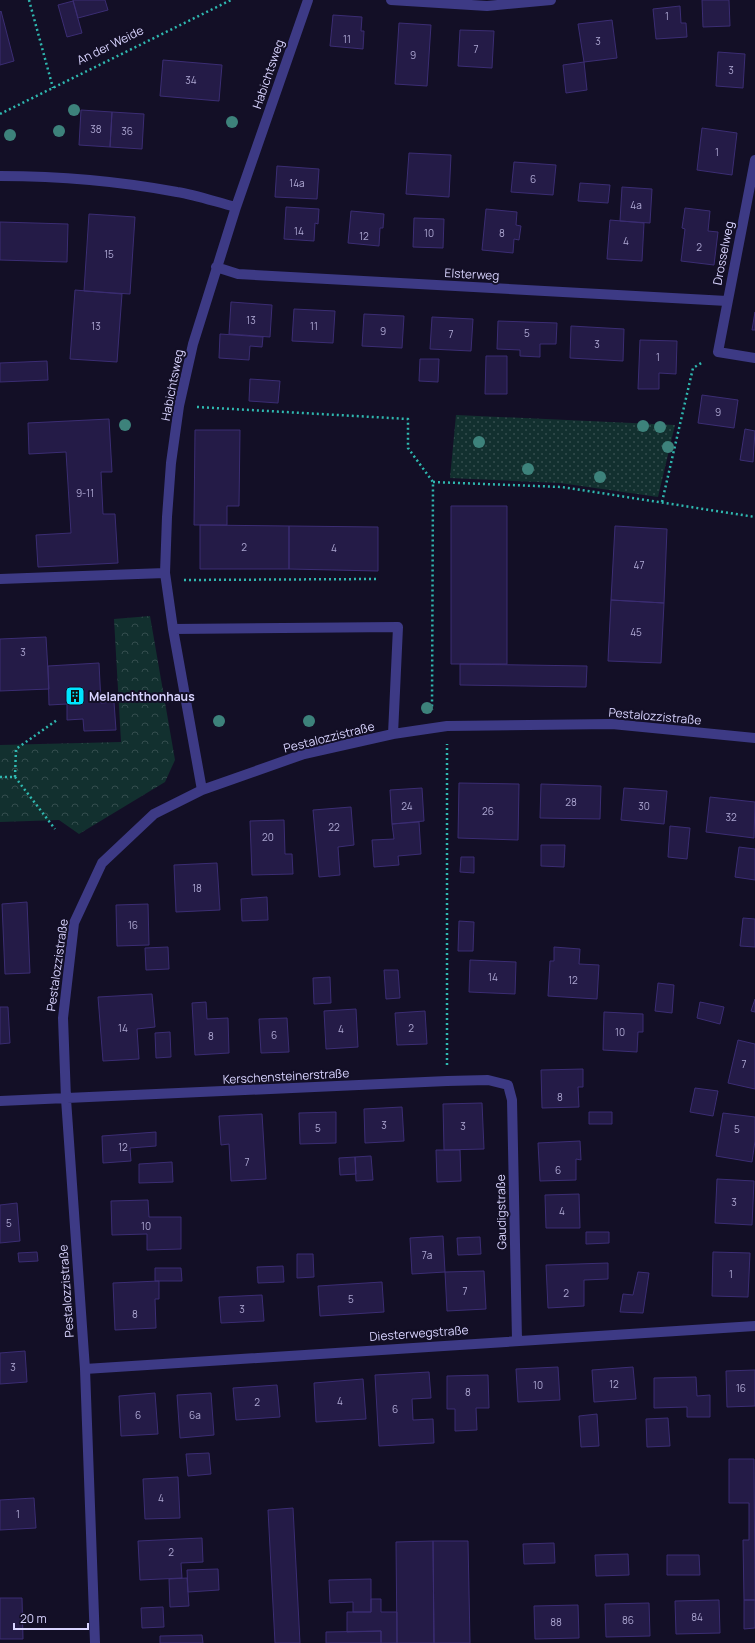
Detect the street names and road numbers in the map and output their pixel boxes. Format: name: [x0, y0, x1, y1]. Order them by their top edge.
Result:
street label: An der Weide: [74, 21, 146, 69]
street label: Habichtsweg: [248, 37, 288, 111]
street label: Drosselweg: [708, 220, 738, 286]
street label: Elsterweg: [444, 264, 500, 284]
street label: Habichtsweg: [157, 348, 187, 422]
street label: Pestalozzistraße: [608, 703, 702, 729]
street label: Pestalozzistraße: [282, 717, 376, 757]
street label: Pestalozzistraße: [42, 918, 72, 1012]
street label: Kerschensteinerstraße: [222, 1064, 350, 1088]
street label: Gaudigstraße: [492, 1174, 510, 1250]
street label: Pestalozzistraße: [54, 1244, 78, 1338]
street label: Diesterwegstraße: [369, 1321, 469, 1345]

